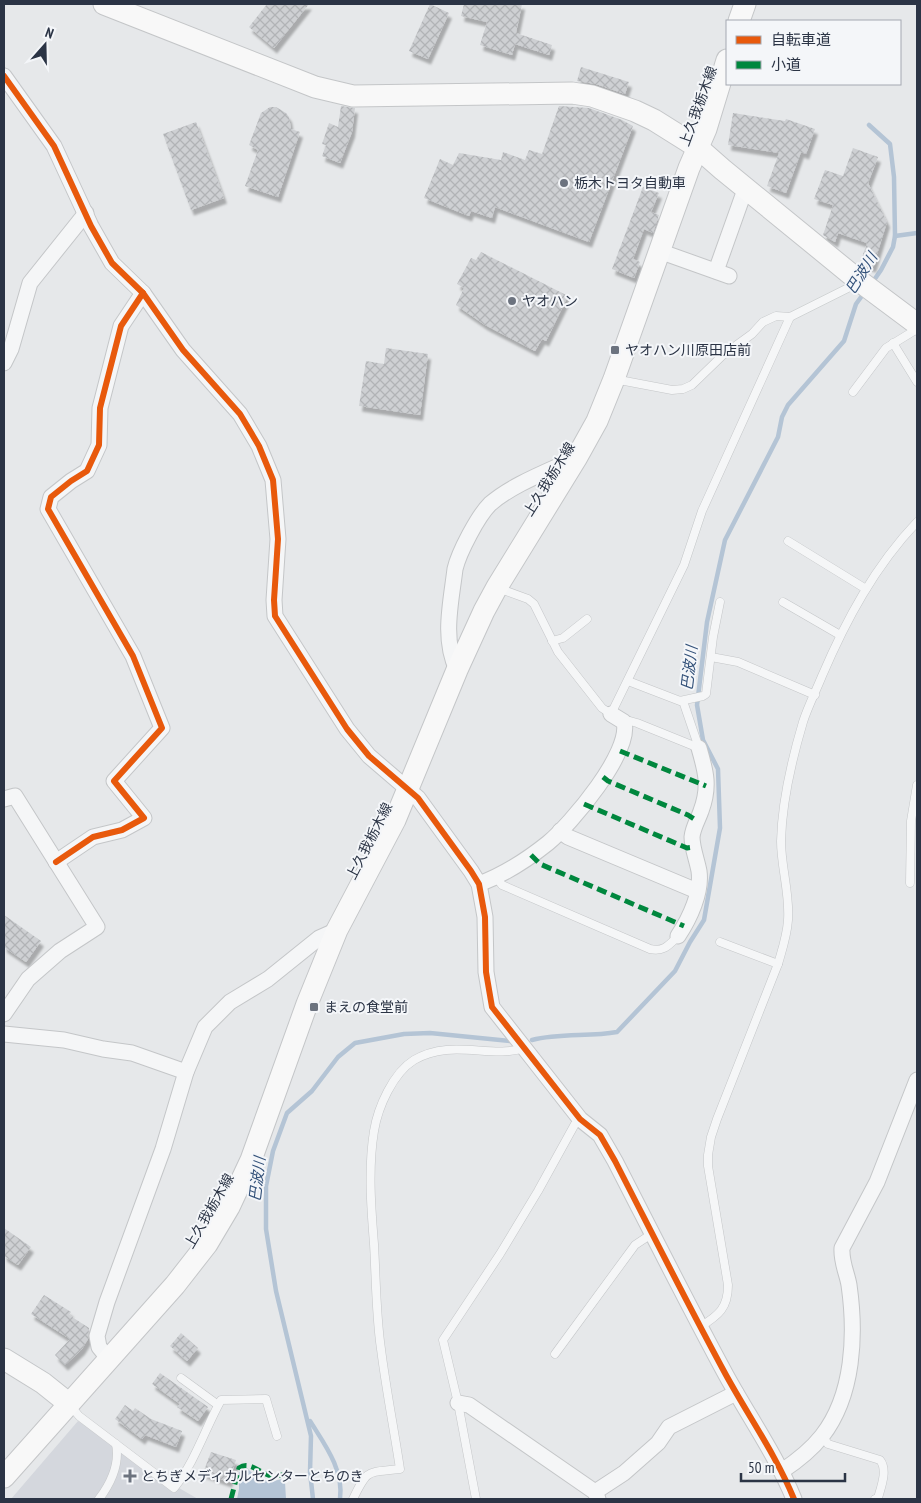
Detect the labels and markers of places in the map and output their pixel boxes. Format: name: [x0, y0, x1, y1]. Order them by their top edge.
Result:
place label: 栃木トヨタ自動車: [574, 174, 686, 192]
marker: 栃木トヨタ自動車: [558, 177, 570, 189]
place label: ヤオハン: [522, 292, 578, 310]
marker: ヤオハン: [506, 295, 518, 307]
place label: ヤオハン川原田店前: [625, 341, 751, 359]
marker: ヤオハン川原田店前: [609, 344, 621, 356]
place label: まえの食堂前: [324, 998, 408, 1016]
marker: まえの食堂前: [308, 1001, 320, 1013]
place label: とちぎメディカルセンターとちのき: [141, 1467, 364, 1485]
marker: とちぎメディカルセンターとちのき: [123, 1469, 137, 1483]

